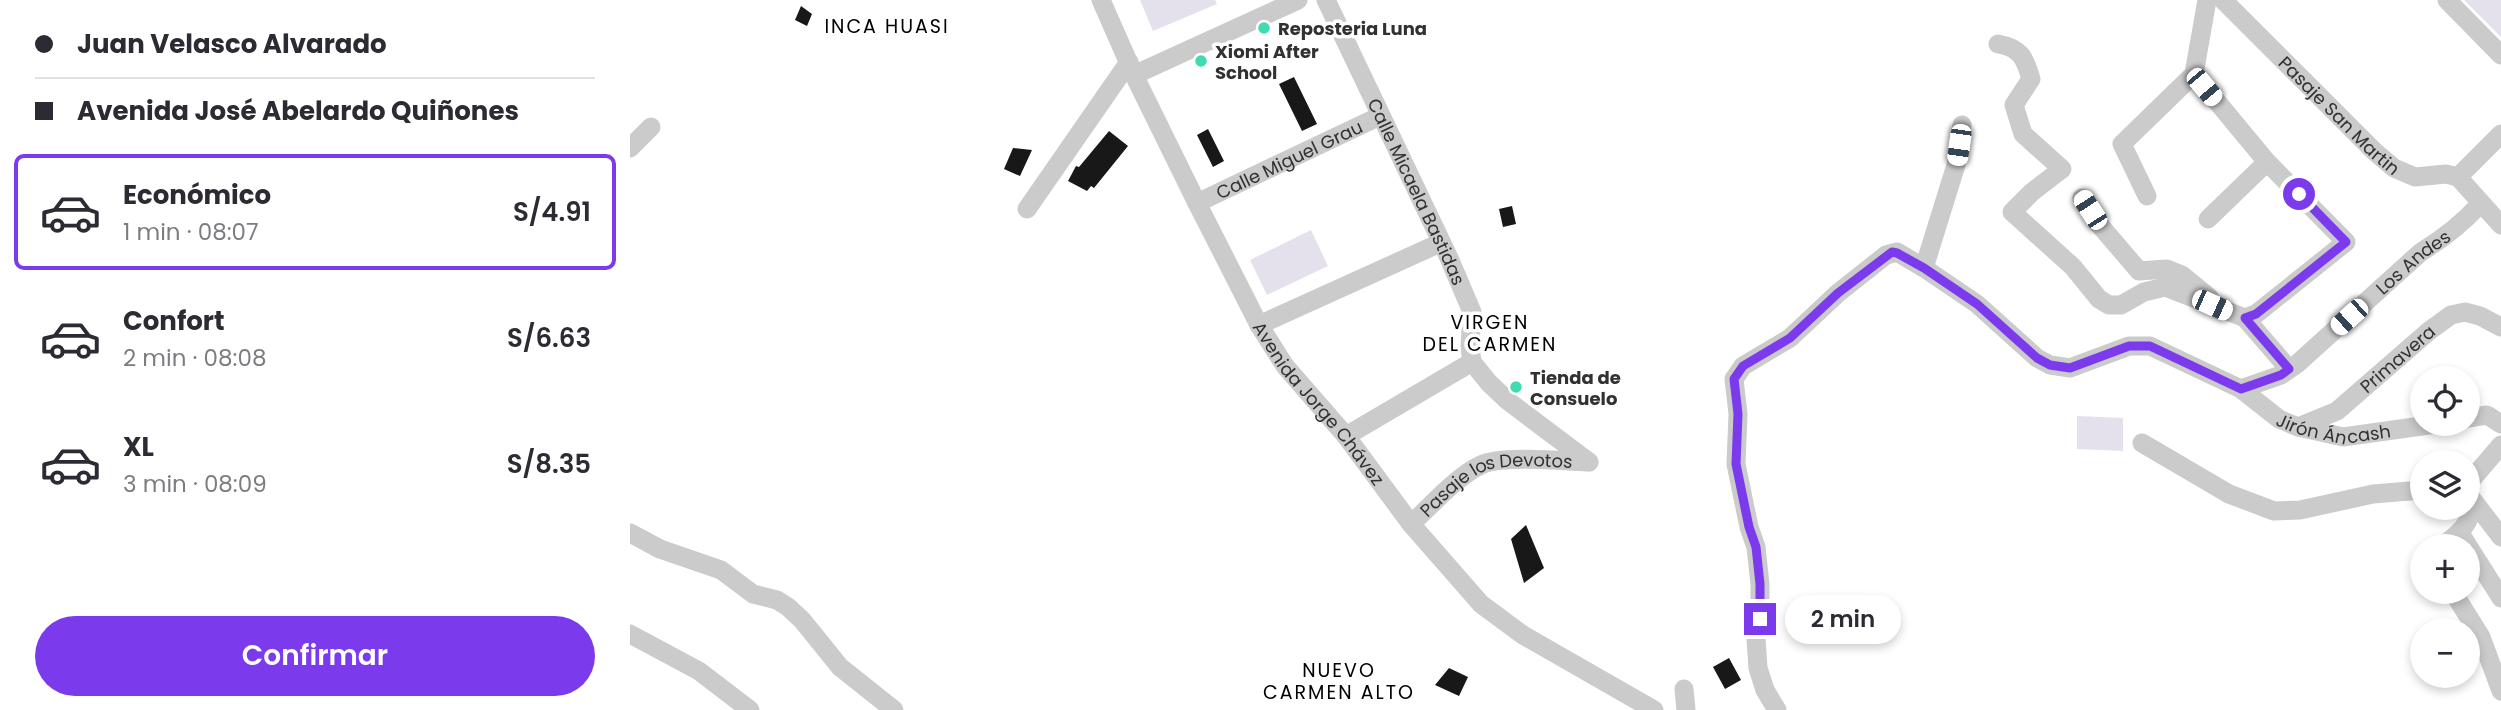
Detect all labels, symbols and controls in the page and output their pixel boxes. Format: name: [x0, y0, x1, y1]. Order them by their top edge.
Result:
district label: INCA HUASI: [824, 13, 950, 40]
place label: Reposteria Luna: [1278, 16, 1427, 41]
marker: Reposteria Luna: [1256, 20, 1272, 36]
text: Juan Velasco Alvarado: [77, 26, 387, 62]
place label: Xiomi After School: [1215, 39, 1319, 85]
street label: Pasaje San Martin: [2273, 50, 2406, 180]
marker: Xiomi After School: [1193, 53, 1209, 69]
car: [2183, 64, 2226, 110]
text: Avenida José Abelardo Quiñones: [77, 93, 519, 129]
street label: Calle Micaela Bastidas: [1362, 94, 1472, 289]
street label: Calle Miguel Grau: [1212, 114, 1366, 205]
car: [1946, 123, 1973, 167]
text: Económico: [123, 177, 271, 213]
route start: [2283, 178, 2315, 210]
icon: car: [39, 181, 102, 244]
car: [2070, 187, 2111, 233]
text: S/4.91: [513, 194, 591, 230]
text: 1 min · 08:07: [123, 216, 259, 248]
street label: Los Andes: [2370, 224, 2455, 300]
car: [2189, 287, 2236, 323]
car: [2327, 295, 2372, 339]
text: Confort: [123, 303, 225, 339]
icon: car: [39, 307, 102, 370]
district label: VIRGEN DEL CARMEN: [1423, 309, 1557, 358]
street label: Avenida Jorge Chávez: [1247, 316, 1390, 490]
street label: Primavera: [2354, 319, 2440, 398]
text: S/6.63: [507, 320, 591, 356]
text: 2 min · 08:08: [123, 342, 266, 374]
place label: Tienda de Consuelo: [1530, 365, 1621, 411]
map controls: [2410, 366, 2480, 688]
button: locate: [2410, 366, 2480, 436]
marker: Tienda de Consuelo: [1508, 379, 1524, 395]
street label: Jirón Áncash: [2273, 407, 2392, 450]
text: XL: [123, 429, 154, 465]
icon: car: [39, 433, 102, 496]
text: S/8.35: [507, 446, 591, 482]
street label: Pasaje los Devotos: [1414, 447, 1573, 522]
button: layers: [2410, 450, 2480, 520]
text: 3 min · 08:09: [123, 468, 267, 500]
button: +: [2410, 534, 2480, 604]
callout: 2 min: [1784, 594, 1900, 644]
route end: [1744, 603, 1776, 635]
text: 2 min: [1811, 603, 1875, 635]
button: Confirmar: [35, 616, 595, 696]
button: −: [2410, 618, 2480, 688]
district label: NUEVO CARMEN ALTO: [1263, 657, 1415, 706]

